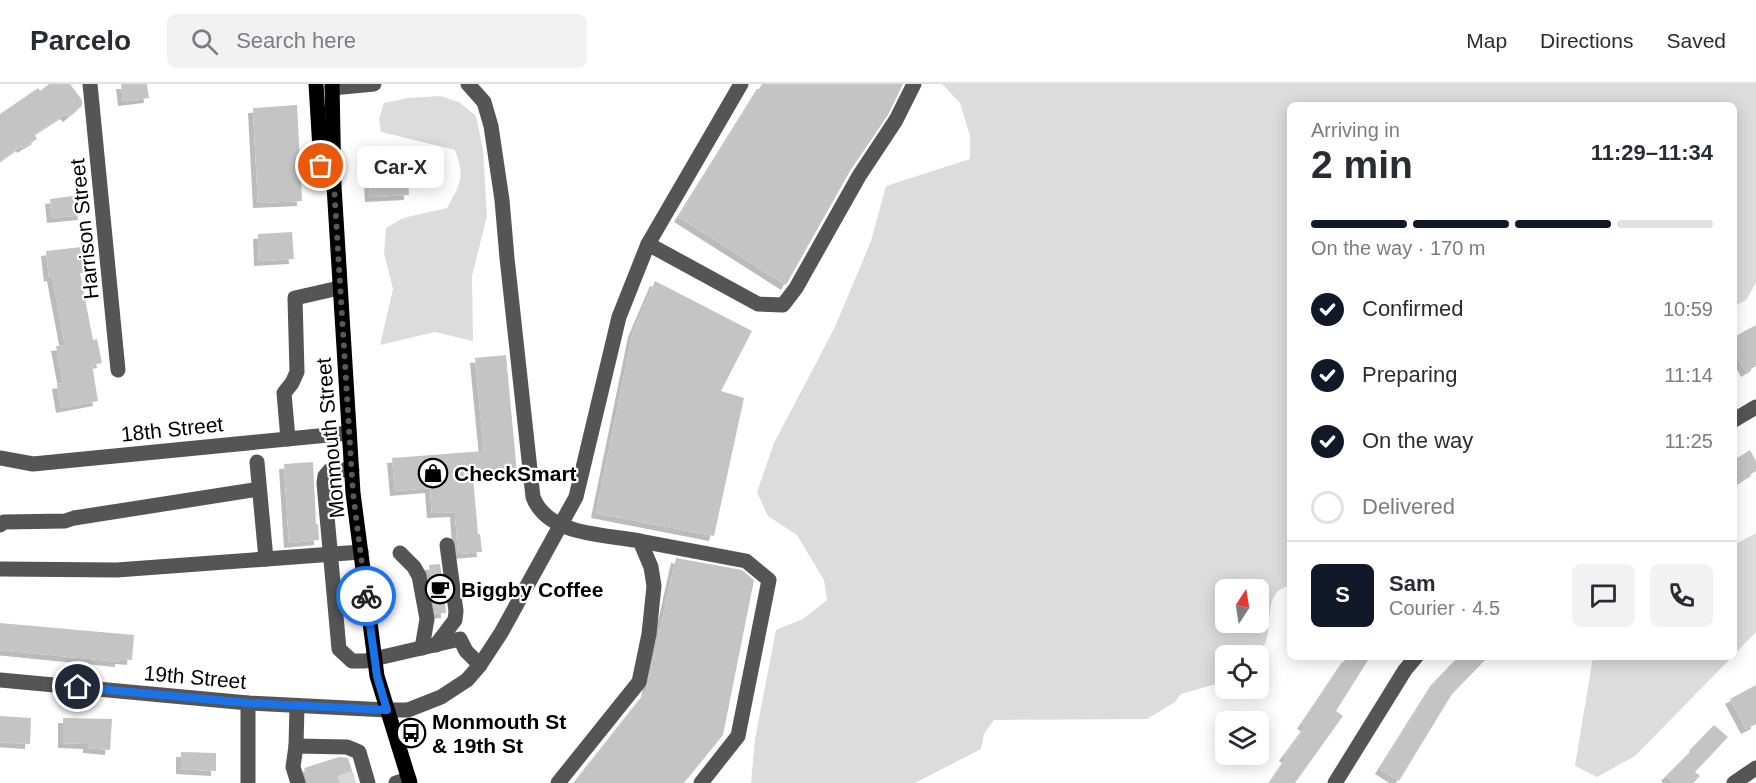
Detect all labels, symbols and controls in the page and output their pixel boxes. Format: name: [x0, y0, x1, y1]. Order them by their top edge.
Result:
search box: [167, 14, 587, 68]
text: Parcelo: [30, 25, 131, 56]
icon: search: [188, 25, 221, 58]
text: Search here: [236, 28, 356, 53]
text: Map: [1466, 29, 1507, 52]
text: Directions: [1540, 29, 1633, 52]
text: Saved: [1666, 29, 1726, 52]
text: Arriving in: [1311, 119, 1400, 141]
pin: [295, 140, 346, 191]
text: 11:29–11:34: [1591, 140, 1713, 165]
text: 2 min: [1311, 143, 1413, 186]
callout: Car-X: [357, 145, 444, 187]
icon: bag: [304, 149, 337, 182]
text: Car-X: [374, 156, 427, 178]
street label: Harrison Street: [65, 157, 103, 300]
text: On the way · 170 m: [1311, 237, 1486, 259]
icon: check: [1311, 293, 1344, 326]
text: Confirmed: [1362, 296, 1463, 321]
text: 10:59: [1663, 298, 1713, 320]
street label: Monmouth Street: [312, 357, 348, 519]
icon: check: [1311, 359, 1344, 392]
text: Preparing: [1362, 362, 1457, 387]
text: 11:14: [1664, 364, 1713, 386]
street label: 18th Street: [120, 412, 224, 446]
icon: check: [1311, 425, 1344, 458]
text: On the way: [1362, 428, 1473, 453]
text: 11:25: [1664, 430, 1713, 452]
shop icon: CheckSmart: [417, 457, 449, 489]
place label: CheckSmart: [454, 462, 577, 485]
text: Delivered: [1362, 494, 1455, 519]
button: chat: [1572, 564, 1635, 627]
button: phone: [1650, 564, 1713, 627]
courier: [336, 566, 396, 626]
text: Sam: [1389, 571, 1435, 596]
cafe icon: Biggby Coffee: [424, 573, 456, 605]
place label: Biggby Coffee: [461, 578, 603, 601]
north arrow: [1215, 579, 1269, 633]
map controls: [1215, 579, 1269, 765]
icon: bike: [350, 580, 383, 613]
text: S: [1335, 582, 1350, 607]
text: Courier · 4.5: [1389, 597, 1500, 619]
button: locate: [1215, 645, 1269, 699]
pin: [52, 661, 103, 712]
street label: 19th Street: [143, 661, 247, 693]
icon: home: [61, 670, 94, 703]
place label: Monmouth St & 19th St: [432, 710, 566, 757]
button: layers: [1215, 711, 1269, 765]
bus stop icon: Monmouth St & 19th St: [395, 717, 427, 749]

